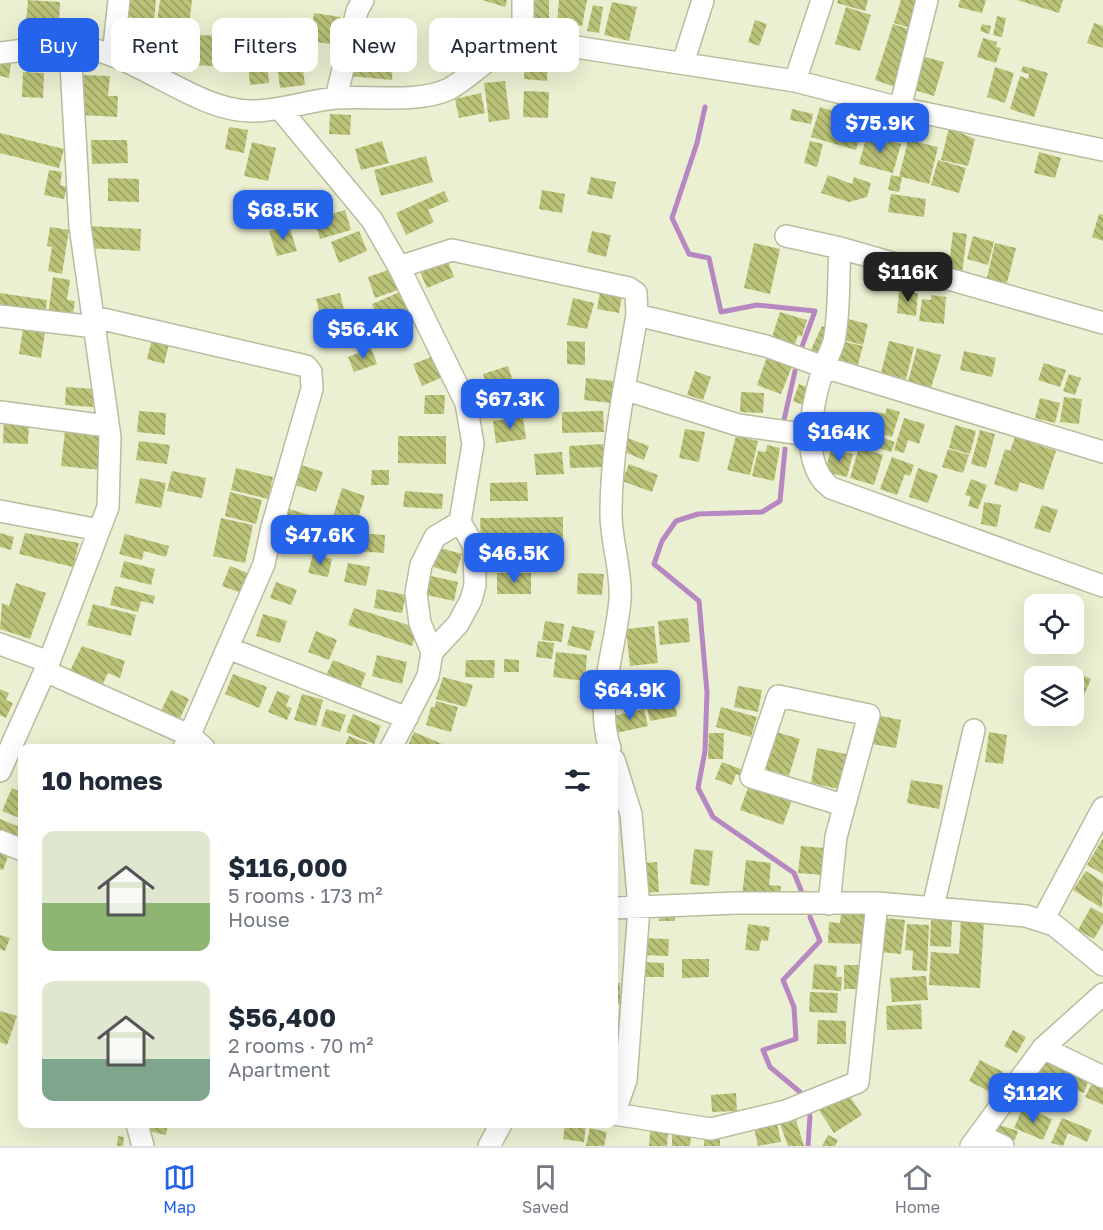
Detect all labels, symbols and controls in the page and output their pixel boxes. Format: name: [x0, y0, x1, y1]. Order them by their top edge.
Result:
chip: Buy: [18, 18, 99, 72]
chip: Rent: [111, 18, 200, 72]
chip: Filters: [212, 18, 318, 72]
chip: New: [330, 18, 417, 72]
chip: Apartment: [429, 18, 579, 72]
pin: $75.9K: [831, 103, 929, 154]
text: $75.9K: [845, 110, 915, 134]
pin: $68.5K: [234, 190, 332, 241]
text: $68.5K: [247, 197, 319, 221]
pin: $116K: [866, 252, 950, 303]
text: $116K: [877, 259, 939, 283]
pin: $56.4K: [314, 309, 412, 360]
text: $56.4K: [327, 316, 399, 340]
pin: $67.3K: [461, 379, 559, 430]
text: $67.3K: [475, 386, 545, 410]
pin: $164K: [797, 412, 881, 463]
text: $164K: [807, 419, 871, 443]
pin: $47.6K: [271, 515, 369, 566]
text: $47.6K: [285, 522, 355, 546]
pin: $46.5K: [465, 533, 563, 584]
text: $46.5K: [478, 540, 550, 564]
map controls: [1024, 594, 1084, 726]
button: locate: [1024, 594, 1084, 654]
button: layers: [1024, 666, 1084, 726]
pin: $64.9K: [581, 670, 679, 721]
text: $64.9K: [594, 677, 666, 701]
icon: filters: [561, 764, 594, 797]
text: 10 homes: [42, 765, 163, 796]
text: $116,000: [228, 852, 348, 883]
icon: home: [90, 855, 162, 927]
text: 5 rooms · 173 m²: [228, 883, 382, 907]
text: House: [228, 907, 290, 931]
text: $56,400: [228, 1002, 336, 1033]
icon: home: [90, 1005, 162, 1077]
text: 2 rooms · 70 m²: [228, 1033, 373, 1057]
text: Apartment: [228, 1057, 331, 1081]
pin: $112K: [991, 1073, 1075, 1124]
text: $112K: [1003, 1080, 1063, 1104]
tab: Map: [163, 1161, 196, 1217]
tab: Saved: [522, 1161, 569, 1217]
tab: Home: [895, 1161, 940, 1217]

